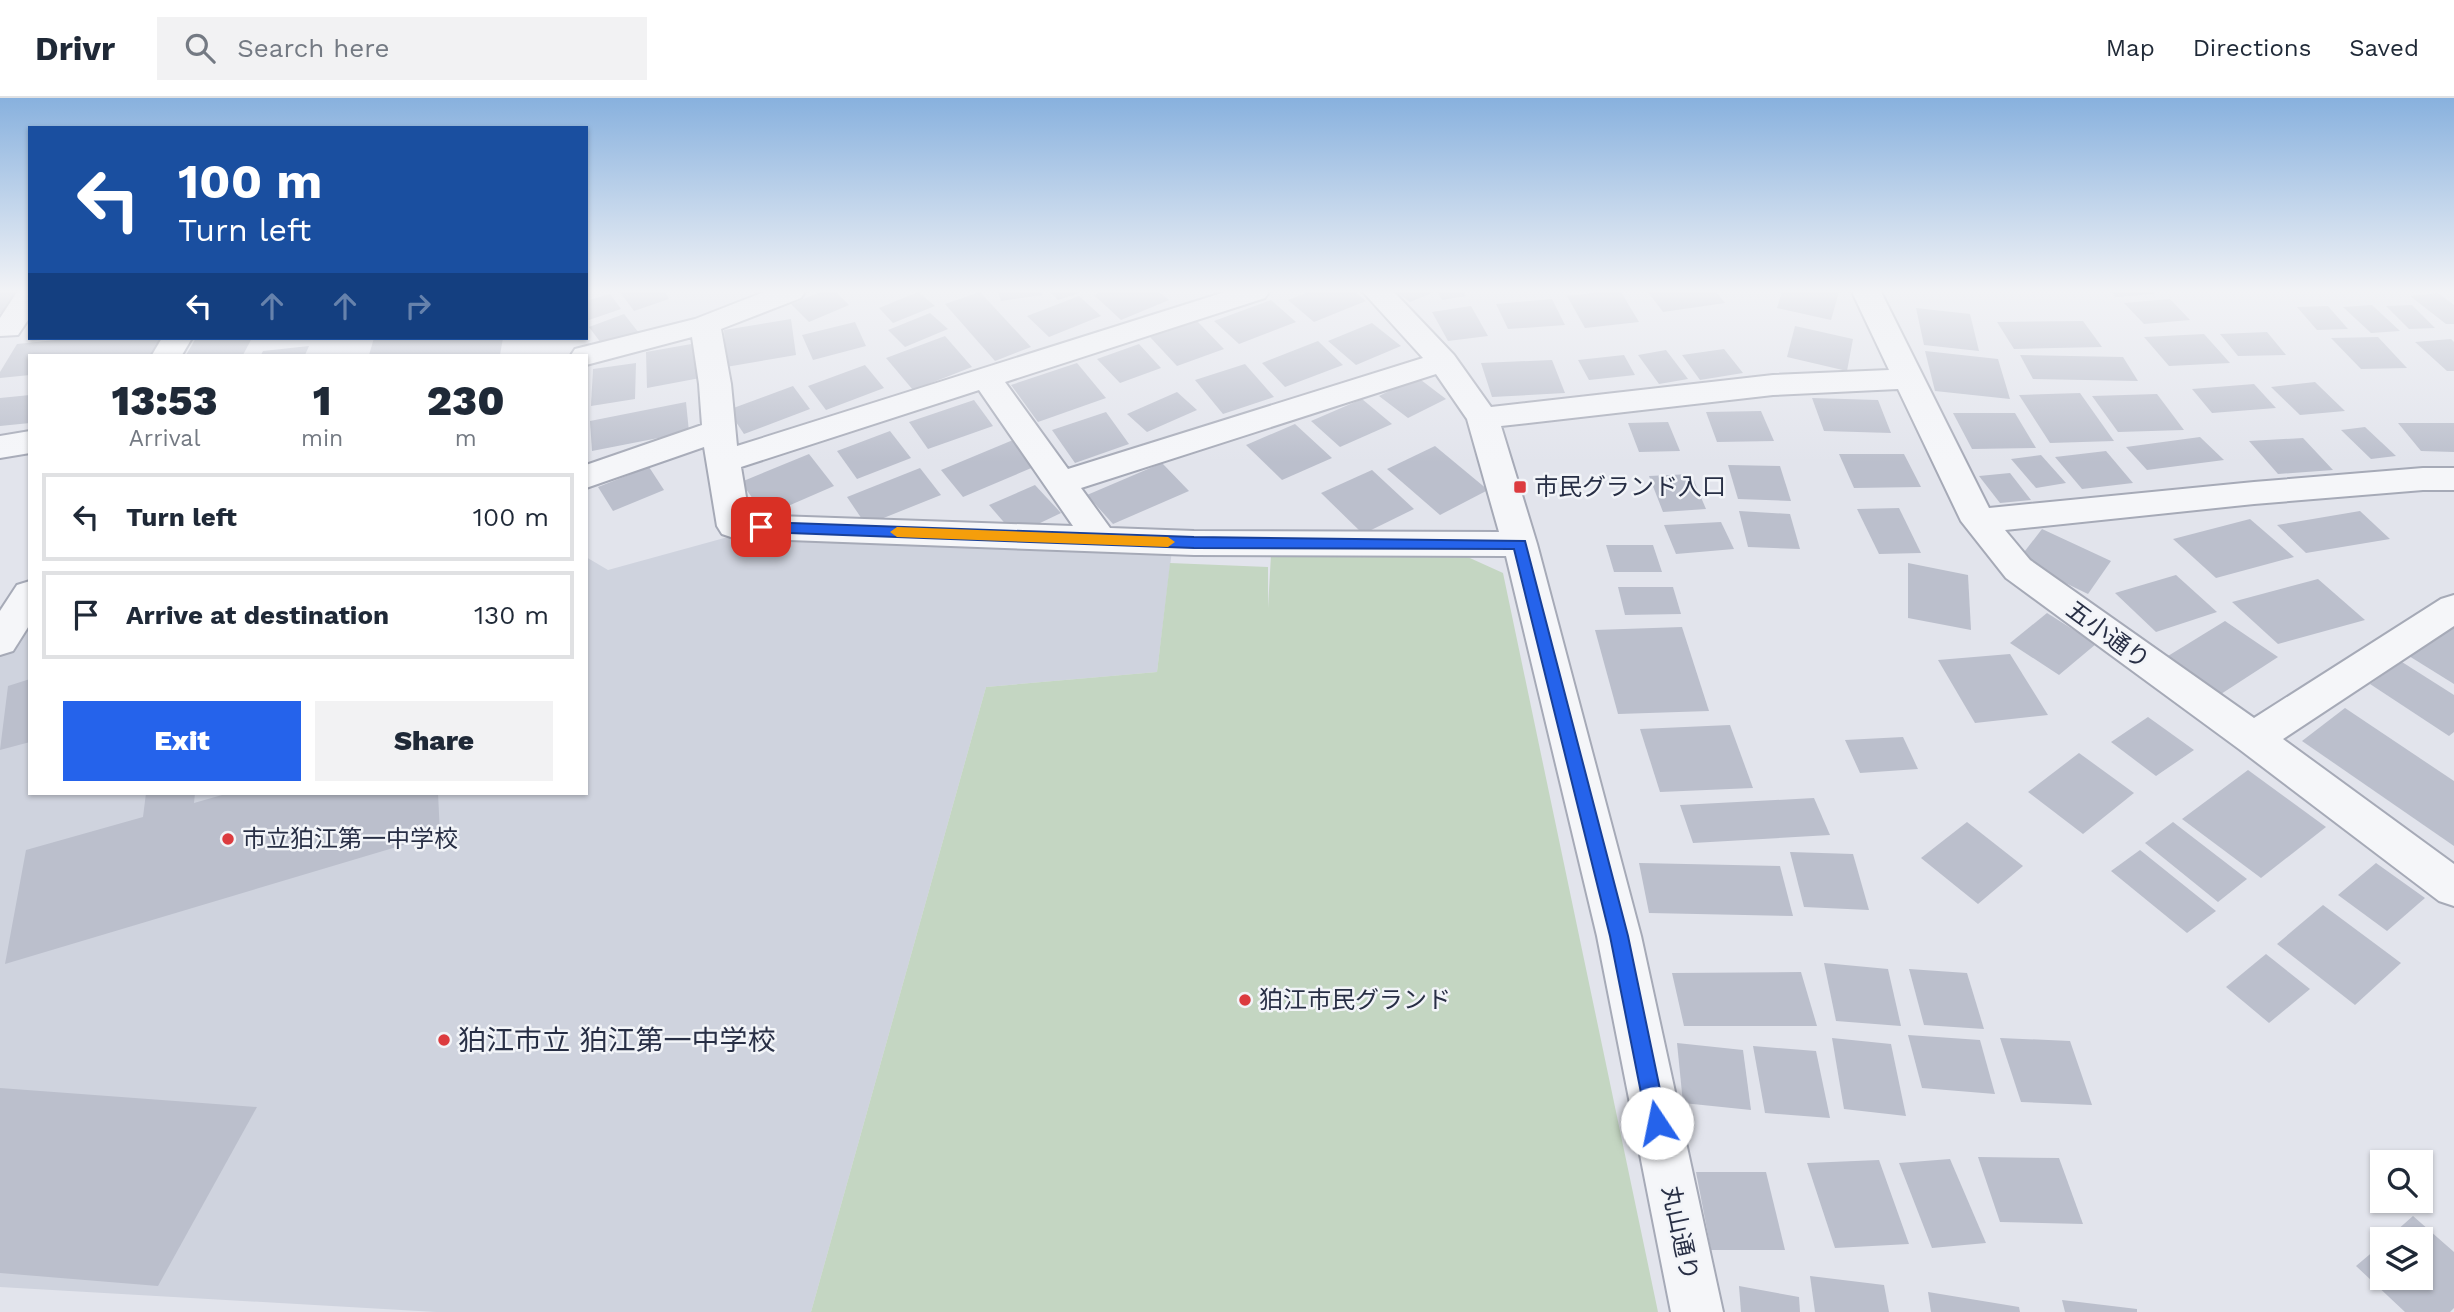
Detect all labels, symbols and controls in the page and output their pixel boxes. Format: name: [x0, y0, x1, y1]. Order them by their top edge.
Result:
search box: [157, 17, 647, 80]
text: Drivr: [35, 29, 115, 68]
icon: search: [181, 29, 219, 67]
text: Search here: [237, 33, 390, 63]
text: Map: [2106, 34, 2155, 62]
text: Directions: [2193, 34, 2311, 62]
text: Saved: [2349, 34, 2419, 62]
text: 100 m: [178, 152, 322, 210]
icon: left: [63, 154, 154, 245]
text: Turn left: [178, 211, 311, 249]
icon: left: [180, 287, 218, 325]
icon: ahead: [253, 287, 291, 325]
icon: ahead: [326, 287, 364, 325]
icon: right: [399, 287, 437, 325]
text: 13:53: [111, 376, 218, 425]
text: 1: [313, 376, 332, 425]
text: 230: [427, 376, 505, 425]
text: Arrival: [129, 425, 200, 452]
text: min: [301, 425, 343, 452]
text: m: [455, 425, 477, 452]
place label: 市民グランド入口: [1534, 473, 1726, 501]
marker: 市民グランド入口: [1512, 479, 1528, 495]
pin: [731, 497, 791, 557]
icon: left: [67, 498, 105, 536]
text: Turn left: [126, 502, 237, 532]
text: 100 m: [473, 502, 549, 532]
icon: arrive: [742, 508, 780, 546]
street label: 五小通り: [2061, 595, 2155, 675]
icon: arrive: [67, 596, 105, 634]
text: Arrive at destination: [126, 600, 389, 630]
text: 130 m: [474, 600, 549, 630]
button: Exit: [63, 701, 301, 781]
button: Share: [315, 701, 553, 781]
place label: 市立狛江第一中学校: [242, 825, 458, 853]
marker: 市立狛江第一中学校: [220, 831, 236, 847]
place label: 狛江市民グランド: [1259, 986, 1451, 1014]
marker: 狛江市民グランド: [1237, 992, 1253, 1008]
place label: 狛江市立 狛江第一中学校: [458, 1024, 776, 1057]
marker: 狛江市立 狛江第一中学校: [436, 1032, 452, 1048]
position arrow: [1620, 1086, 1694, 1160]
map controls: [2370, 1150, 2433, 1290]
button: search: [2370, 1150, 2433, 1213]
street label: 丸山通り: [1656, 1183, 1704, 1283]
button: layers: [2370, 1227, 2433, 1290]

